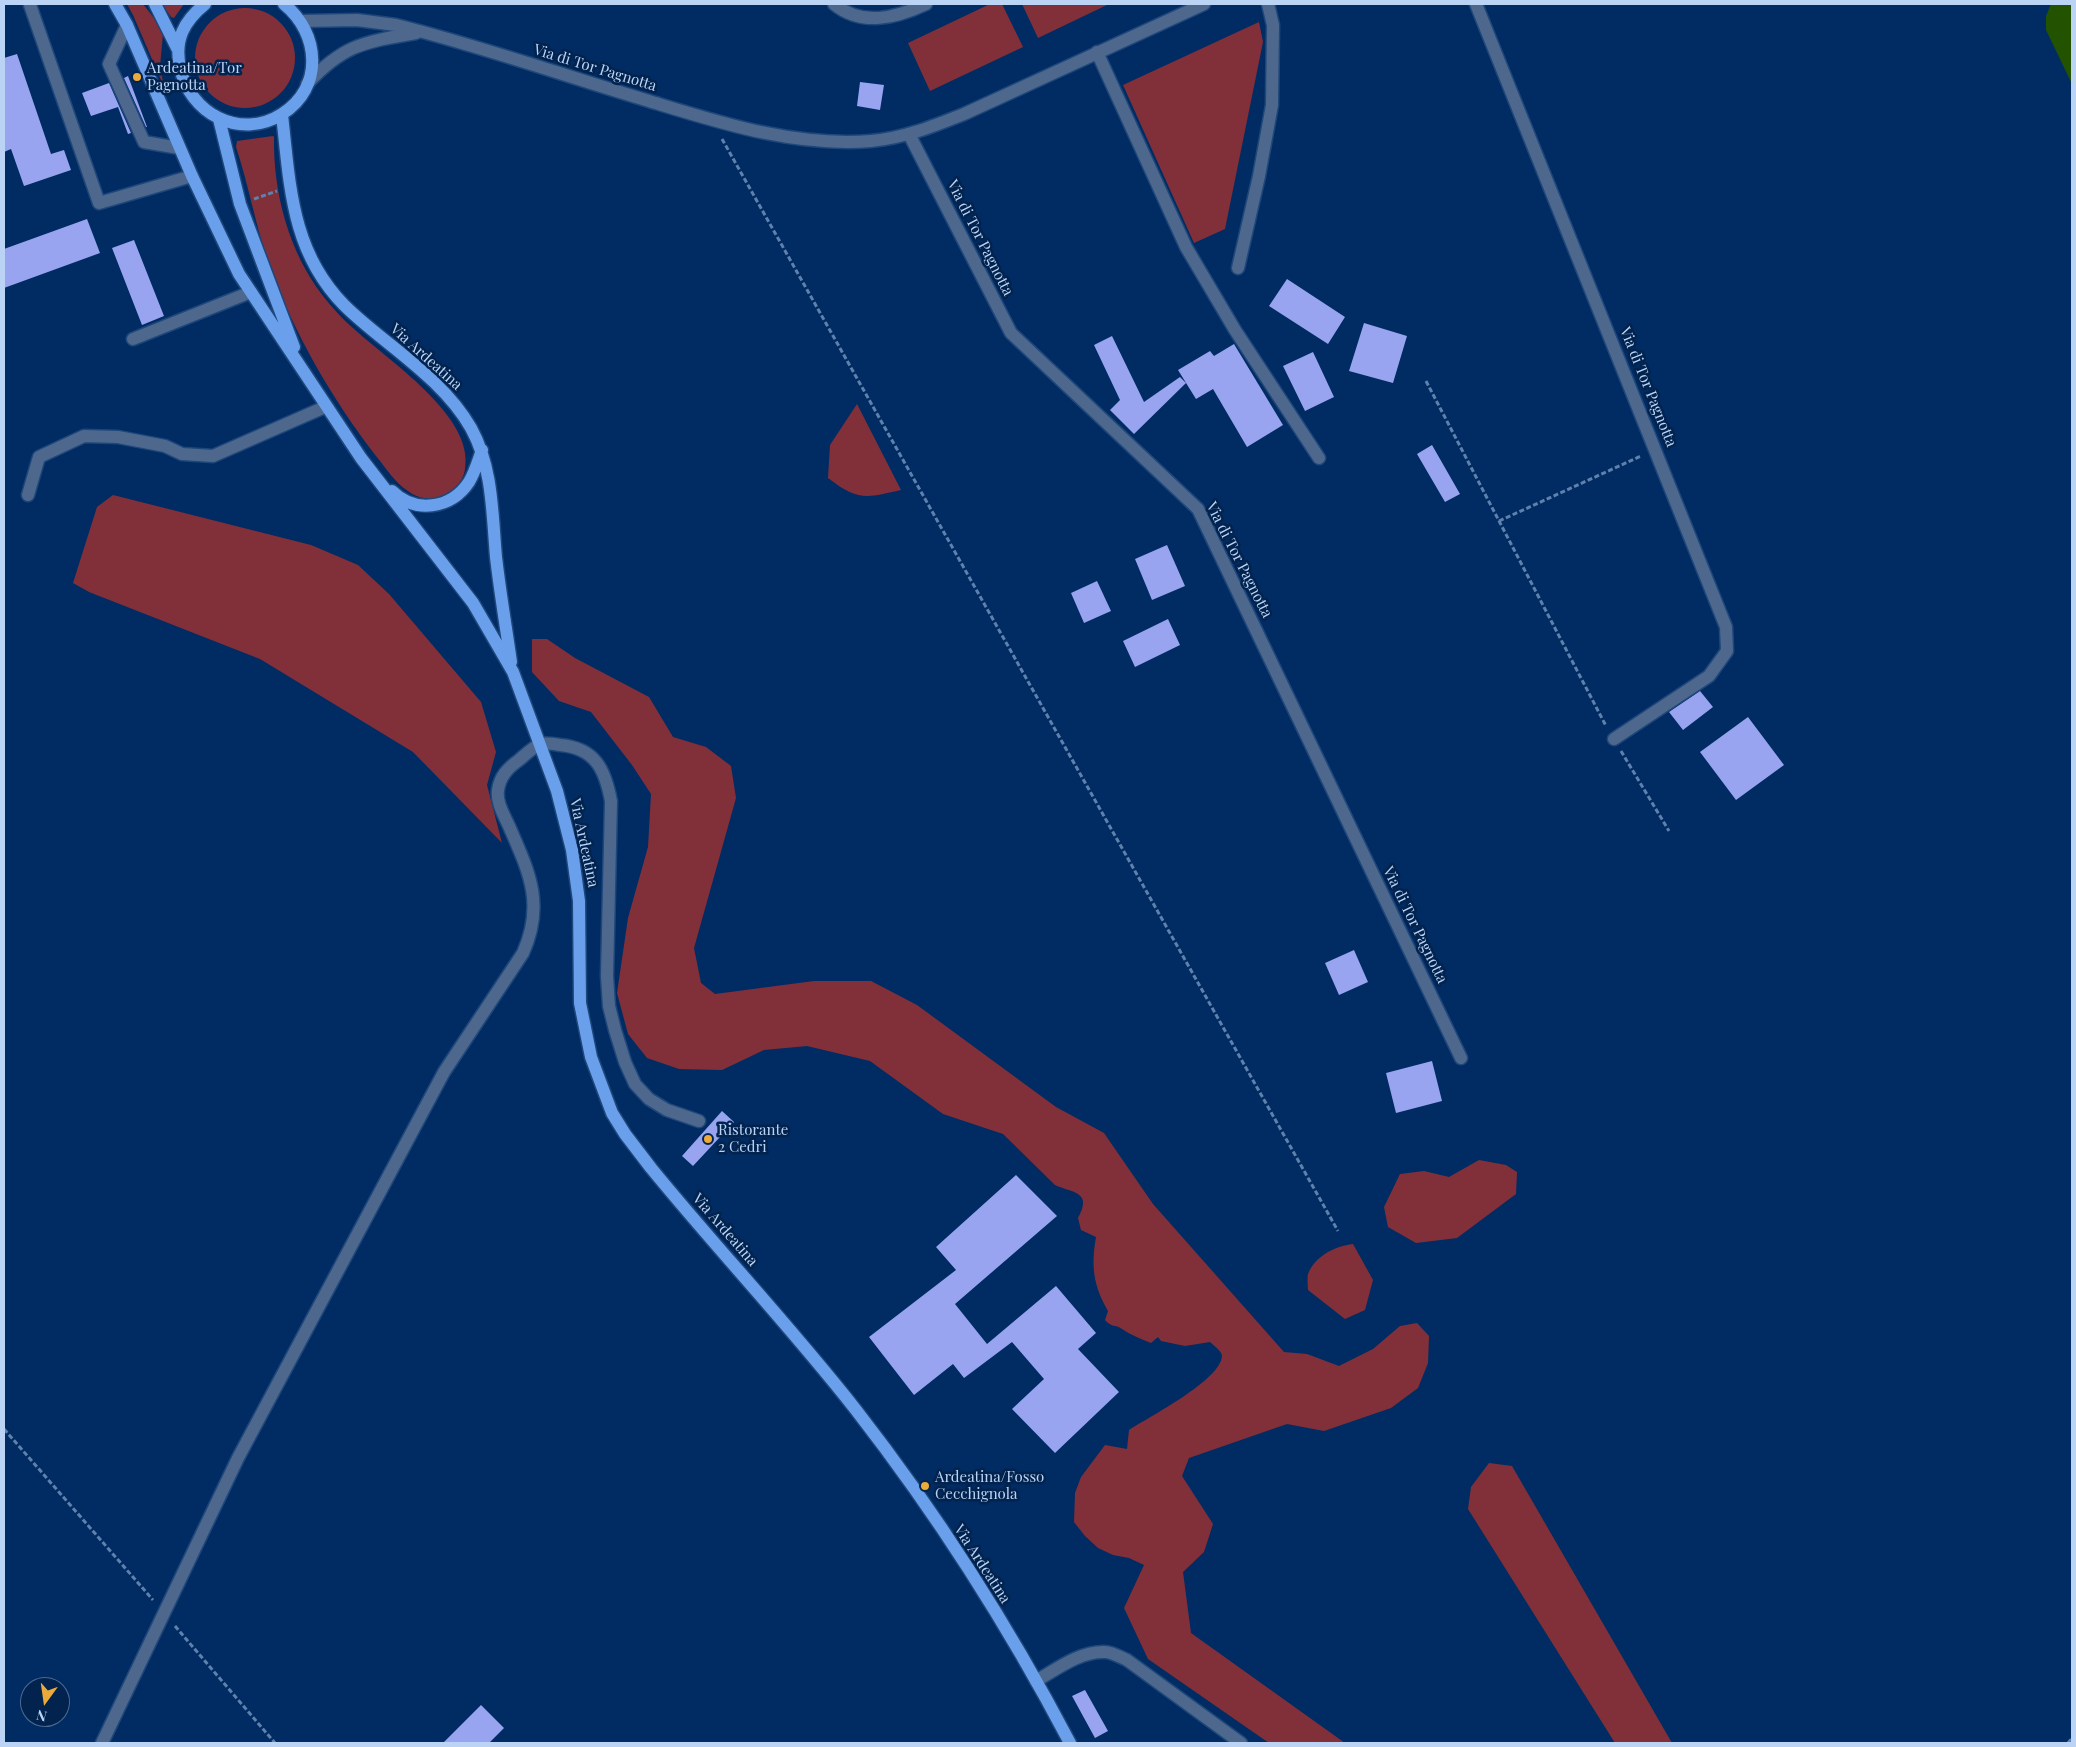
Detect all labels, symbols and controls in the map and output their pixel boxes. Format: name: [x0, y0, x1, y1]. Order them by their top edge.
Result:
street label: Via di Tor Pagnotta: [531, 41, 659, 95]
place label: Ardeatina/Tor Pagnotta: [147, 59, 242, 94]
marker: Ardeatina/Tor Pagnotta: [131, 71, 143, 83]
street label: Via di Tor Pagnotta: [943, 177, 1017, 299]
street label: Via Ardeatina: [386, 320, 466, 394]
street label: Via di Tor Pagnotta: [1616, 325, 1680, 449]
street label: Via di Tor Pagnotta: [1202, 499, 1276, 621]
street label: Via Ardeatina: [566, 797, 602, 889]
street label: Via di Tor Pagnotta: [1379, 864, 1451, 986]
place label: Ristorante 2 Cedri: [718, 1121, 788, 1156]
marker: Ristorante 2 Cedri: [702, 1133, 714, 1145]
street label: Via Ardeatina: [689, 1190, 761, 1270]
place label: Ardeatina/Fosso Cecchignola: [935, 1468, 1044, 1503]
marker: Ardeatina/Fosso Cecchignola: [919, 1480, 931, 1492]
street label: Via Ardeatina: [950, 1521, 1014, 1607]
north arrow: [20, 1677, 70, 1727]
text: N: [34, 1706, 49, 1727]

